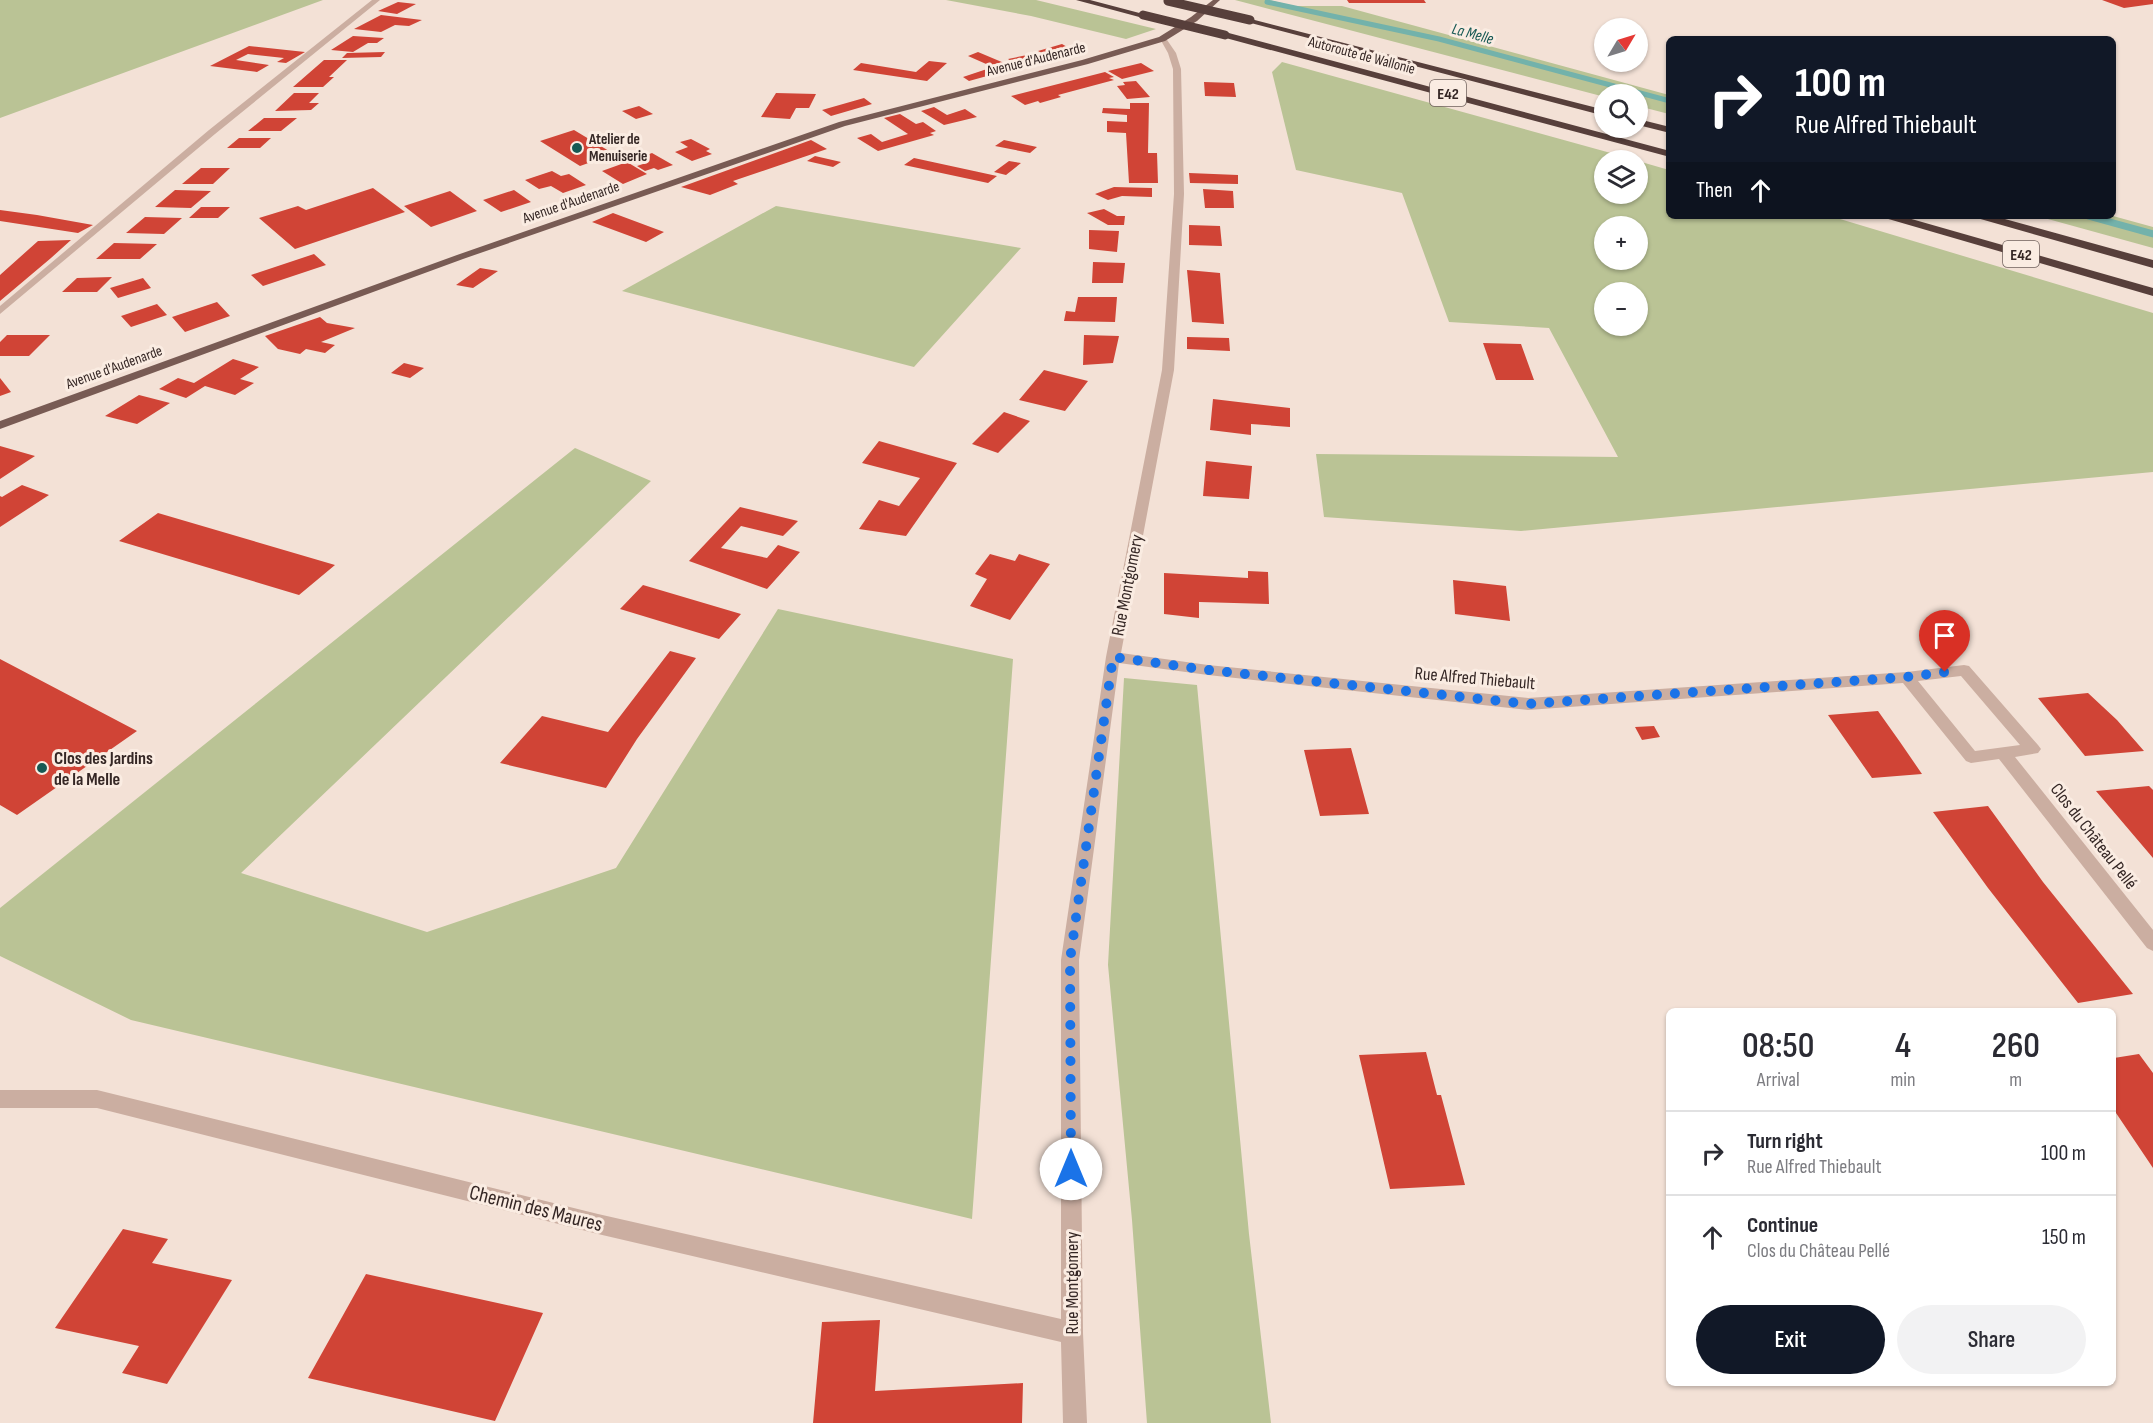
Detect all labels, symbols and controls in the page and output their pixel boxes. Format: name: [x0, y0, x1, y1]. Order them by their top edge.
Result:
north arrow: [1594, 18, 1648, 72]
map controls: [1594, 18, 1648, 336]
water label: La Melle: [1450, 20, 1495, 49]
street label: Autoroute de Wallonie: [1305, 32, 1417, 79]
street label: Avenue d'Audenarde: [984, 38, 1088, 81]
text: 100 m: [1795, 58, 1886, 109]
icon: right: [1696, 60, 1774, 138]
road number: E42: [1430, 80, 1466, 106]
button: search: [1594, 84, 1648, 138]
text: Rue Alfred Thiebault: [1795, 109, 1977, 141]
place label: Atelier de Menuiserie: [588, 130, 647, 166]
marker: Atelier de Menuiserie: [570, 141, 584, 155]
button: layers: [1594, 150, 1648, 204]
icon: ahead: [1744, 174, 1777, 207]
street label: Avenue d'Audenarde: [519, 177, 622, 228]
text: Then: [1696, 177, 1732, 204]
button: +: [1594, 216, 1648, 270]
road number: E42: [2003, 241, 2039, 267]
button: −: [1594, 282, 1648, 336]
street label: Avenue d'Audenarde: [62, 341, 165, 394]
street label: Rue Montgomery: [1107, 532, 1148, 638]
pin: [1919, 610, 1970, 672]
icon: arrive: [1928, 619, 1961, 652]
street label: Rue Alfred Thiebault: [1414, 663, 1537, 694]
place label: Clos des Jardins de la Melle: [54, 748, 153, 790]
marker: Clos des Jardins de la Melle: [35, 761, 49, 775]
street label: Clos du Château Pellé: [2046, 779, 2142, 894]
text: 08:50: [1742, 1025, 1815, 1068]
text: 4: [1895, 1025, 1911, 1068]
text: 260: [1992, 1025, 2040, 1068]
text: Arrival: [1757, 1068, 1800, 1092]
text: min: [1890, 1068, 1916, 1092]
text: m: [2009, 1068, 2022, 1092]
text: Turn right: [1747, 1128, 1823, 1155]
position arrow: [1039, 1137, 1103, 1201]
icon: right: [1696, 1137, 1729, 1170]
text: 100 m: [2041, 1140, 2086, 1167]
text: Rue Alfred Thiebault: [1747, 1155, 1882, 1179]
street label: Chemin des Maures: [467, 1180, 605, 1237]
text: Continue: [1747, 1212, 1818, 1239]
icon: ahead: [1696, 1221, 1729, 1254]
text: 150 m: [2042, 1224, 2086, 1251]
street label: Rue Montgomery: [1062, 1231, 1083, 1335]
text: Clos du Château Pellé: [1747, 1239, 1890, 1263]
button: Exit: [1696, 1305, 1885, 1374]
button: Share: [1897, 1305, 2086, 1374]

